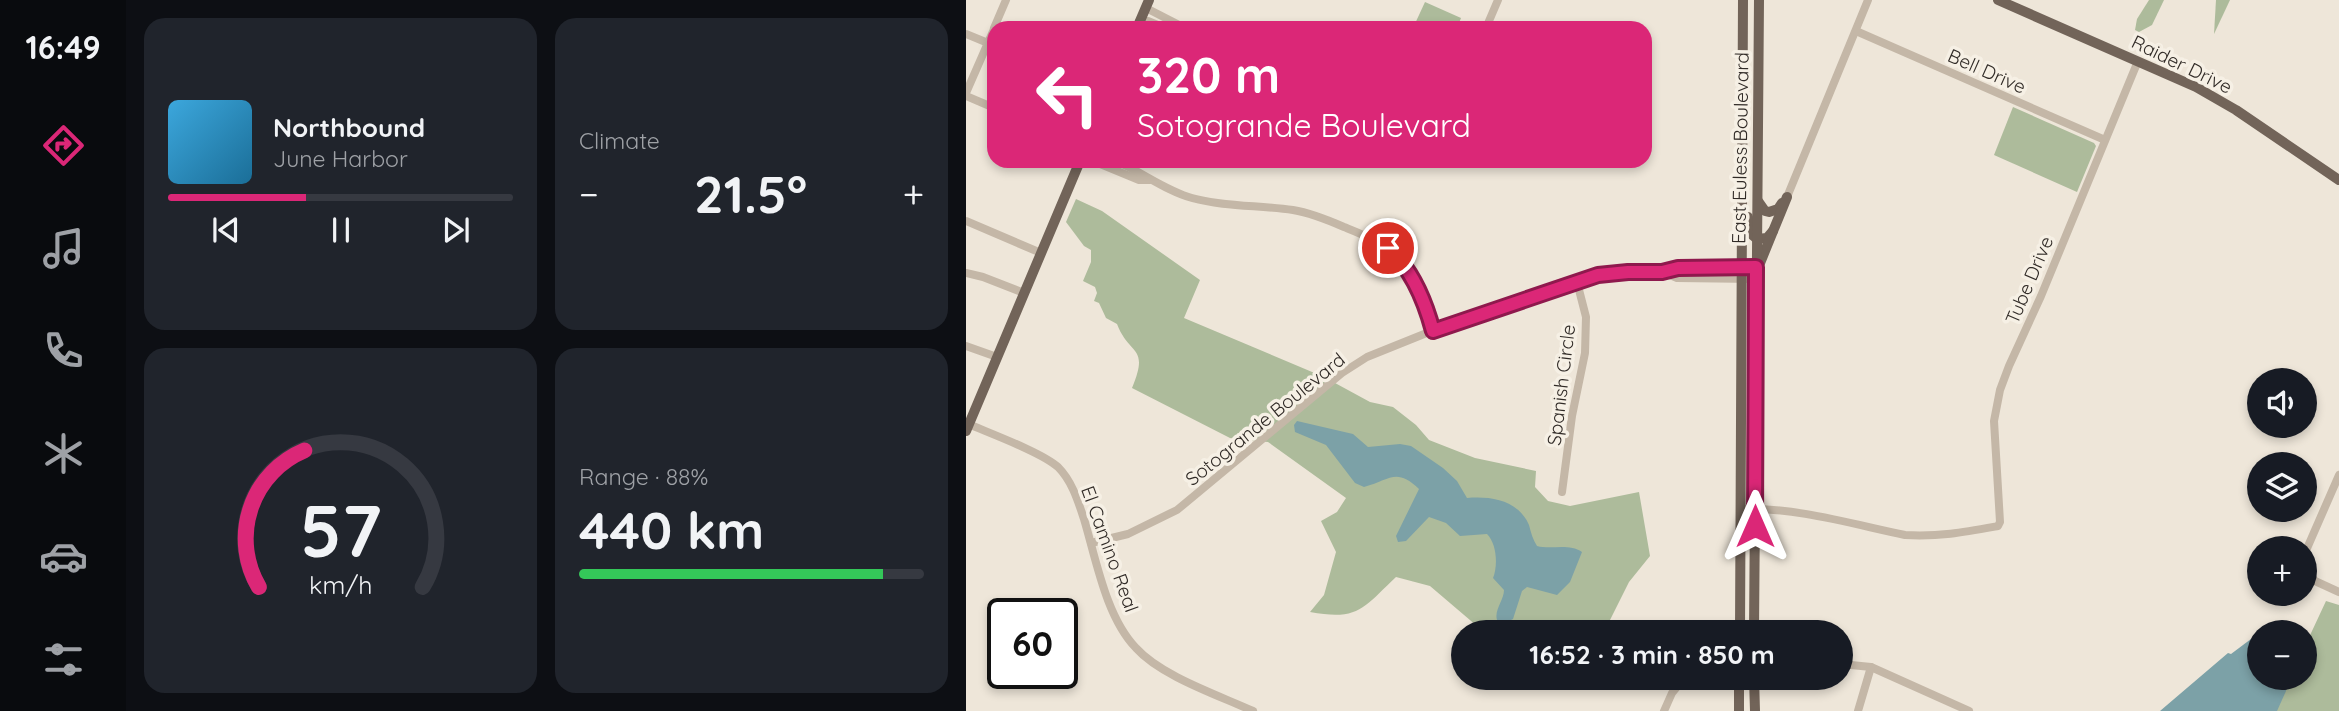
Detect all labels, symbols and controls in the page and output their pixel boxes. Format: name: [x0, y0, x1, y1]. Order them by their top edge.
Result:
text: 16:49: [25, 27, 101, 67]
street label: Raider Drive: [2128, 29, 2236, 99]
street label: Bell Drive: [1944, 43, 2030, 99]
text: 320 m: [1137, 44, 1280, 105]
icon: left: [1022, 49, 1113, 140]
street label: East Euless Boulevard: [1726, 52, 1754, 244]
text: Sotogrande Boulevard: [1137, 105, 1471, 145]
text: Northbound: [273, 111, 425, 144]
icon: directions: [39, 121, 88, 170]
text: Climate: [579, 126, 660, 155]
text: June Harbor: [273, 144, 408, 173]
text: 21.5°: [694, 161, 807, 226]
text: −: [579, 170, 599, 218]
text: +: [903, 170, 924, 218]
icon: previous: [207, 211, 245, 249]
icon: pause: [322, 211, 360, 249]
icon: next: [437, 211, 475, 249]
pin: [1358, 218, 1418, 278]
icon: music: [39, 224, 88, 273]
icon: arrive: [1369, 229, 1407, 267]
street label: Tube Drive: [2000, 232, 2058, 328]
street label: Spanish Circle: [1542, 323, 1580, 447]
icon: phone: [39, 326, 88, 375]
street label: Sotogrande Boulevard: [1180, 347, 1350, 491]
map controls: [2247, 368, 2317, 690]
button: sound: [2247, 368, 2317, 438]
icon: climate: [39, 429, 88, 478]
button: layers: [2247, 452, 2317, 522]
text: Range · 88%: [579, 462, 708, 491]
street label: El Camino Real: [1076, 483, 1144, 615]
text: 57: [300, 484, 381, 575]
position arrow: [1718, 489, 1792, 563]
text: 440 km: [579, 497, 764, 562]
icon: car: [39, 532, 88, 581]
button: +: [2247, 536, 2317, 606]
text: km/h: [309, 568, 372, 599]
speed limit sign: 60: [987, 598, 1078, 689]
button: −: [2247, 620, 2317, 690]
icon: filters: [39, 635, 88, 684]
text: 16:52 · 3 min · 850 m: [1529, 638, 1775, 671]

